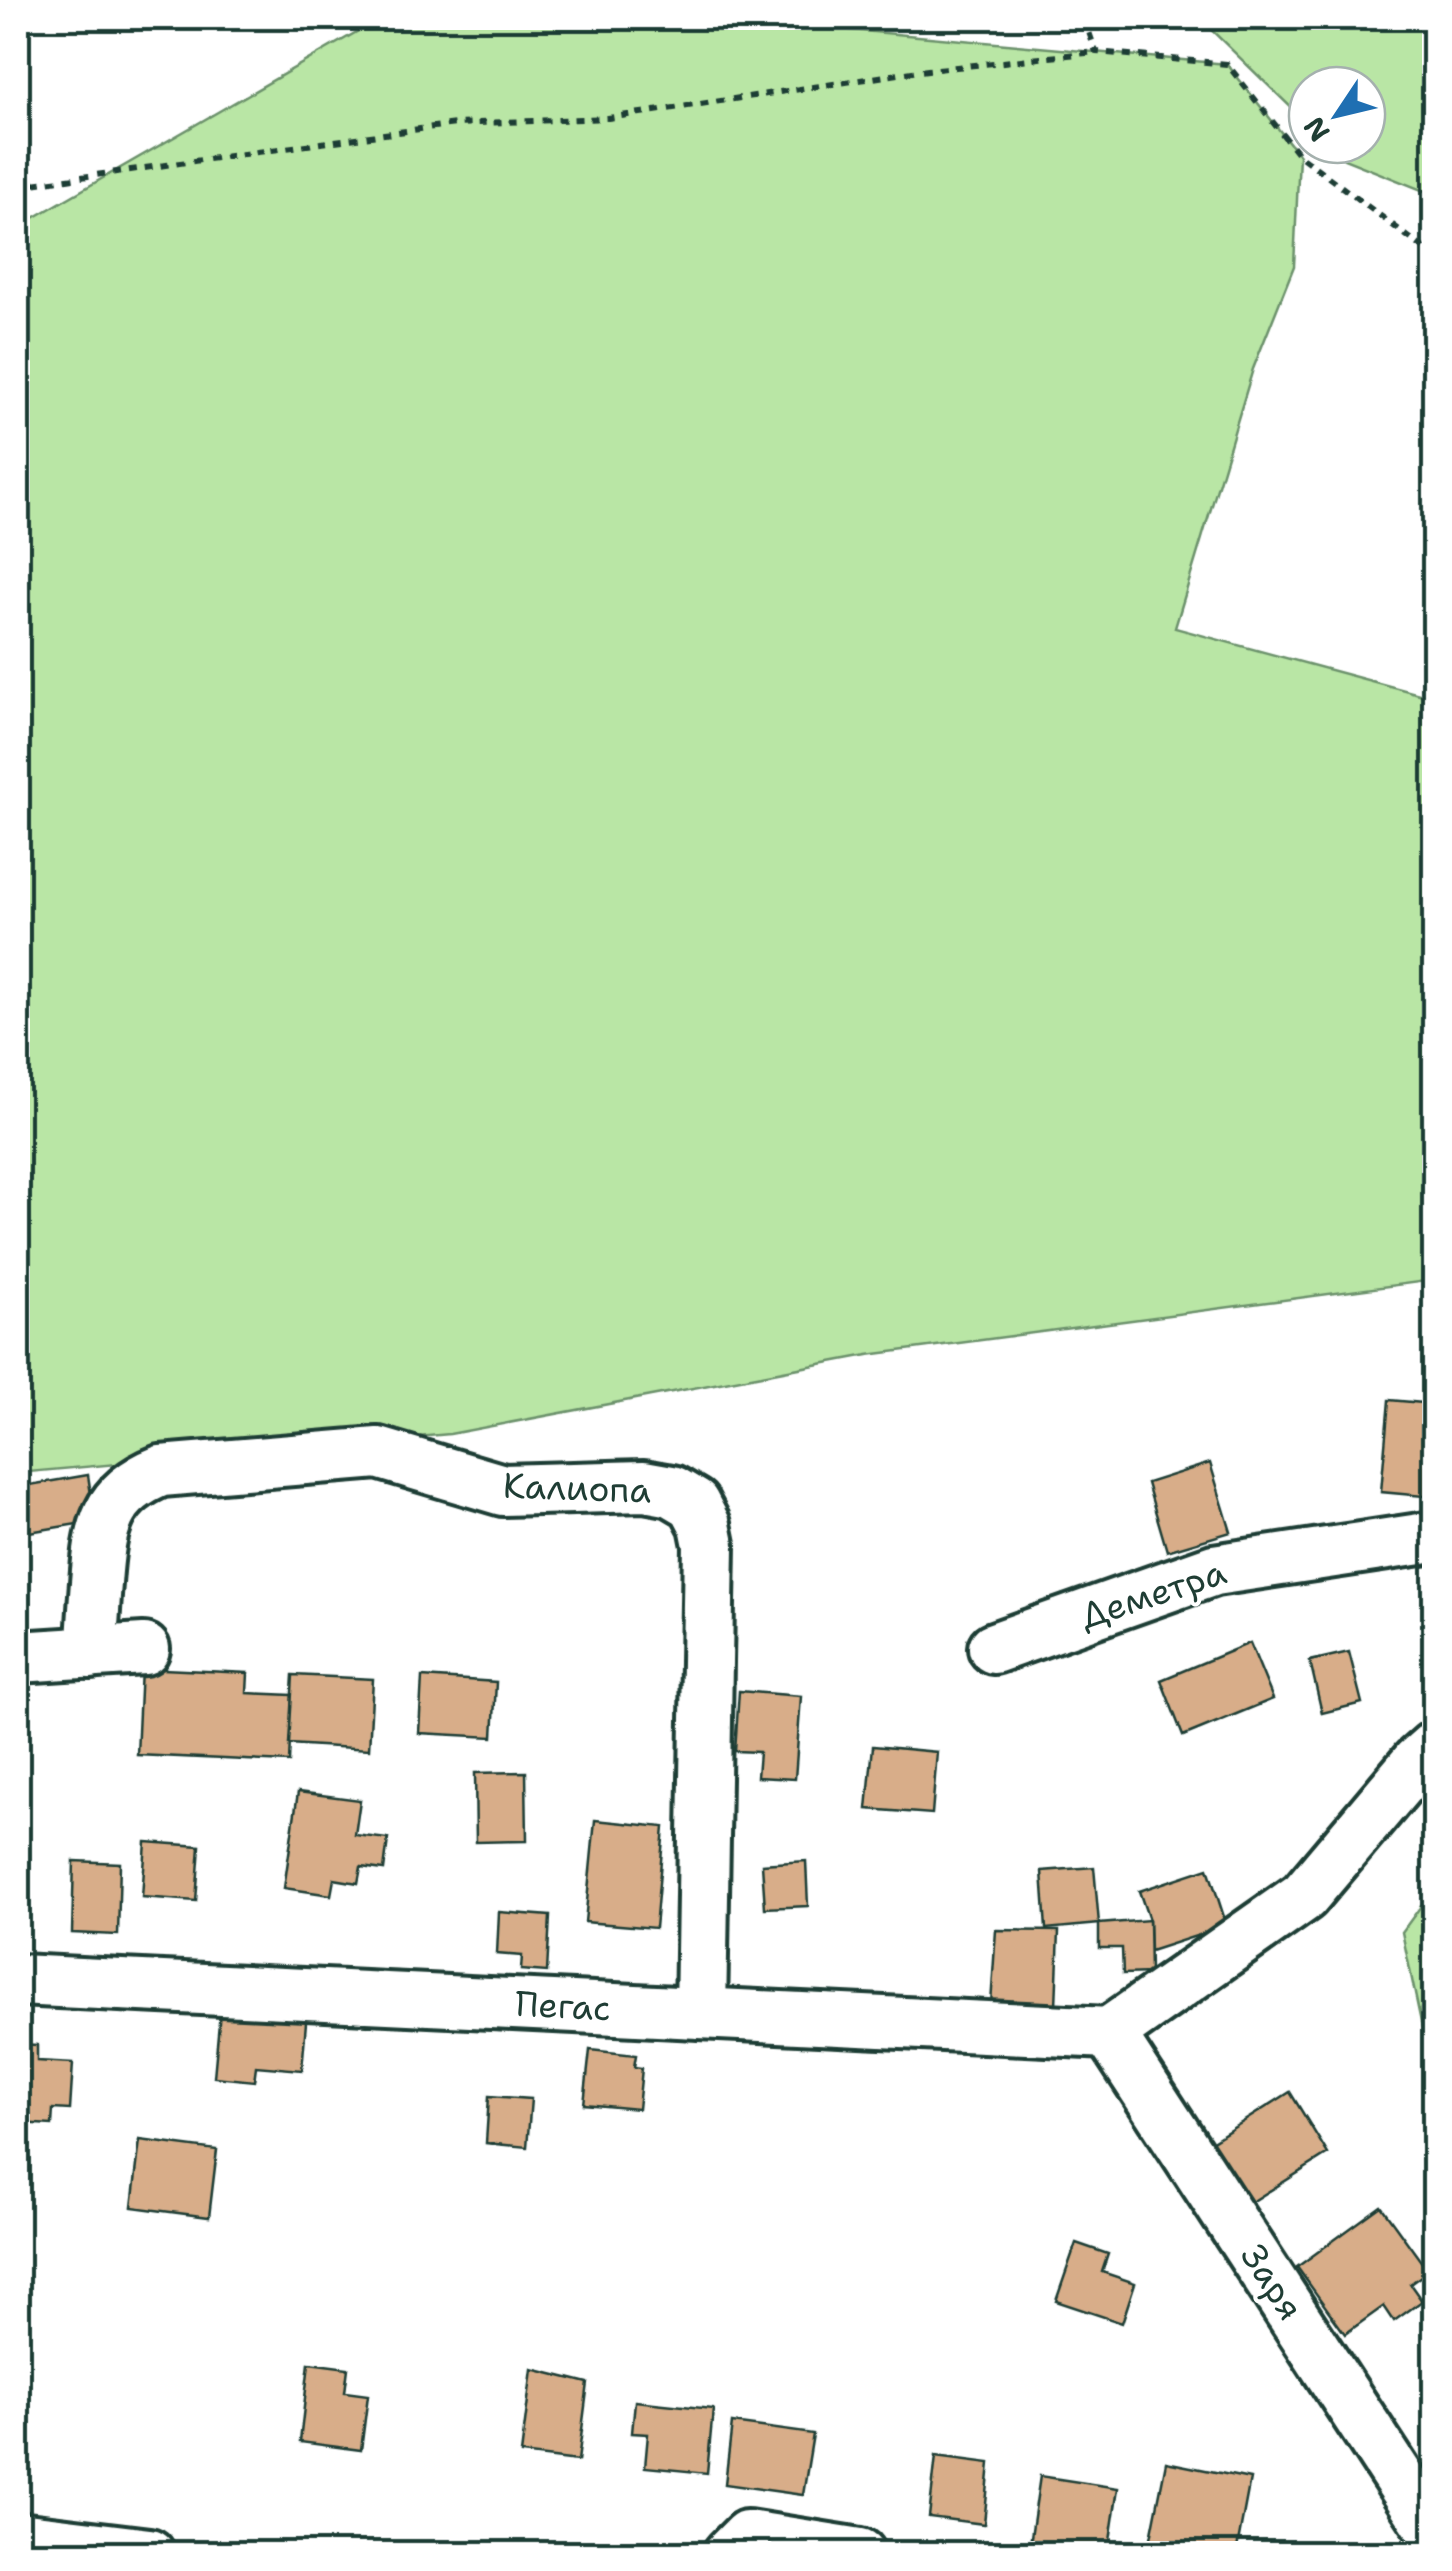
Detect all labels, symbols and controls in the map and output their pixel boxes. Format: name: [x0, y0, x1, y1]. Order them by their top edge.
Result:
north arrow: [1287, 65, 1387, 165]
text: N: [1295, 109, 1338, 149]
street label: Калиопа: [502, 1461, 652, 1514]
street label: Деметра: [1074, 1548, 1232, 1639]
street label: Пегас: [514, 1980, 612, 2031]
street label: Заря: [1230, 2235, 1314, 2329]

